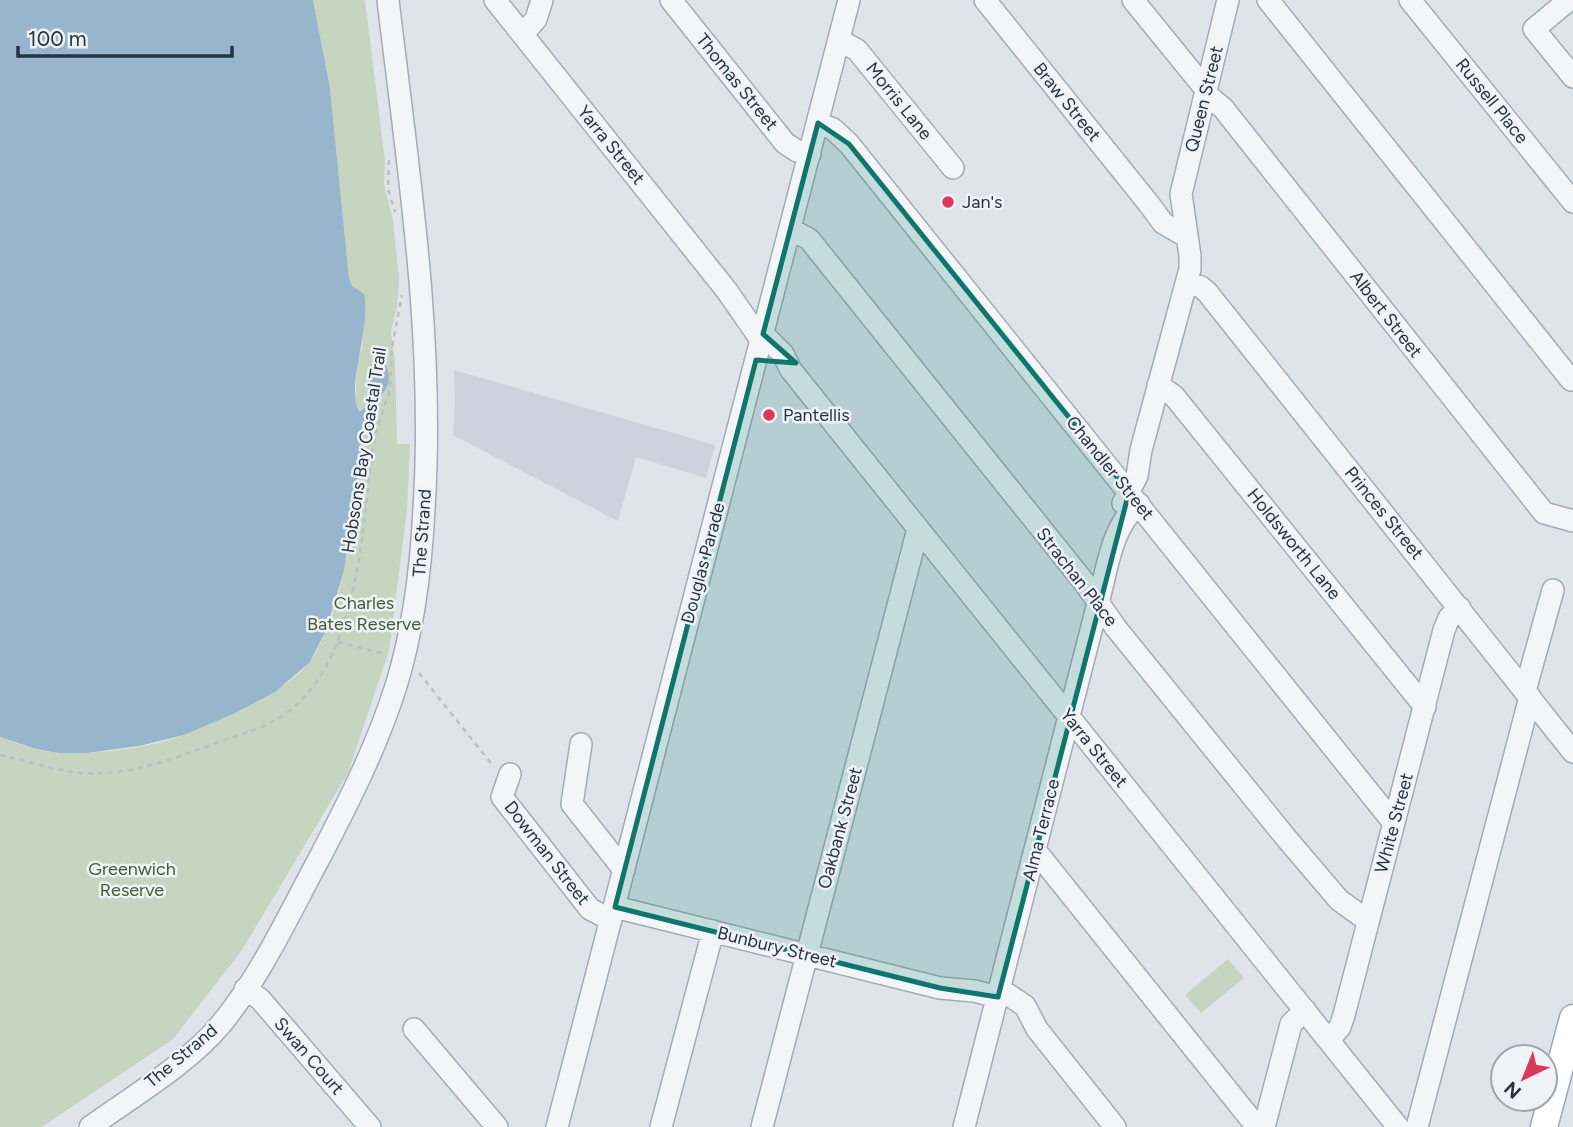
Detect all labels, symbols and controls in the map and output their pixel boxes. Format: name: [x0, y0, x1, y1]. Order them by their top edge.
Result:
scale bar: [18, 14, 231, 58]
text: 100 m: [28, 26, 87, 51]
street label: Thomas Street: [691, 29, 783, 135]
street label: Queen Street: [1180, 43, 1228, 154]
street label: Russell Place: [1451, 54, 1533, 148]
street label: Morris Lane: [861, 58, 937, 144]
street label: Braw Street: [1029, 58, 1106, 146]
street label: Yarra Street: [573, 101, 650, 189]
place label: Jan's: [962, 191, 1002, 213]
marker: Jan's: [940, 194, 956, 210]
street label: Albert Street: [1345, 266, 1427, 362]
street label: Hobsons Bay Coastal Trail: [337, 346, 391, 554]
place label: Pantellis: [783, 404, 850, 426]
marker: Pantellis: [761, 407, 777, 423]
street label: Chandler Street: [1061, 412, 1159, 525]
street label: Princes Street: [1340, 462, 1428, 564]
street label: Holdsworth Lane: [1242, 484, 1346, 604]
street label: The Strand: [408, 488, 436, 578]
street label: Douglas Parade: [676, 500, 730, 626]
street label: Strachan Place: [1031, 523, 1123, 631]
park label: Charles Bates Reserve: [307, 592, 421, 635]
street label: Yarra Street: [1056, 704, 1133, 792]
street label: Oakbank Street: [813, 764, 867, 891]
street label: White Street: [1370, 770, 1418, 876]
street label: Alma Terrace: [1018, 776, 1064, 883]
street label: Dowman Street: [500, 797, 595, 910]
park label: Greenwich Reserve: [88, 858, 176, 901]
street label: Bunbury Street: [715, 922, 839, 972]
street label: Swan Court: [270, 1013, 349, 1099]
street label: The Strand: [140, 1019, 222, 1093]
north arrow: [1489, 1043, 1559, 1113]
text: N: [1500, 1077, 1526, 1103]

